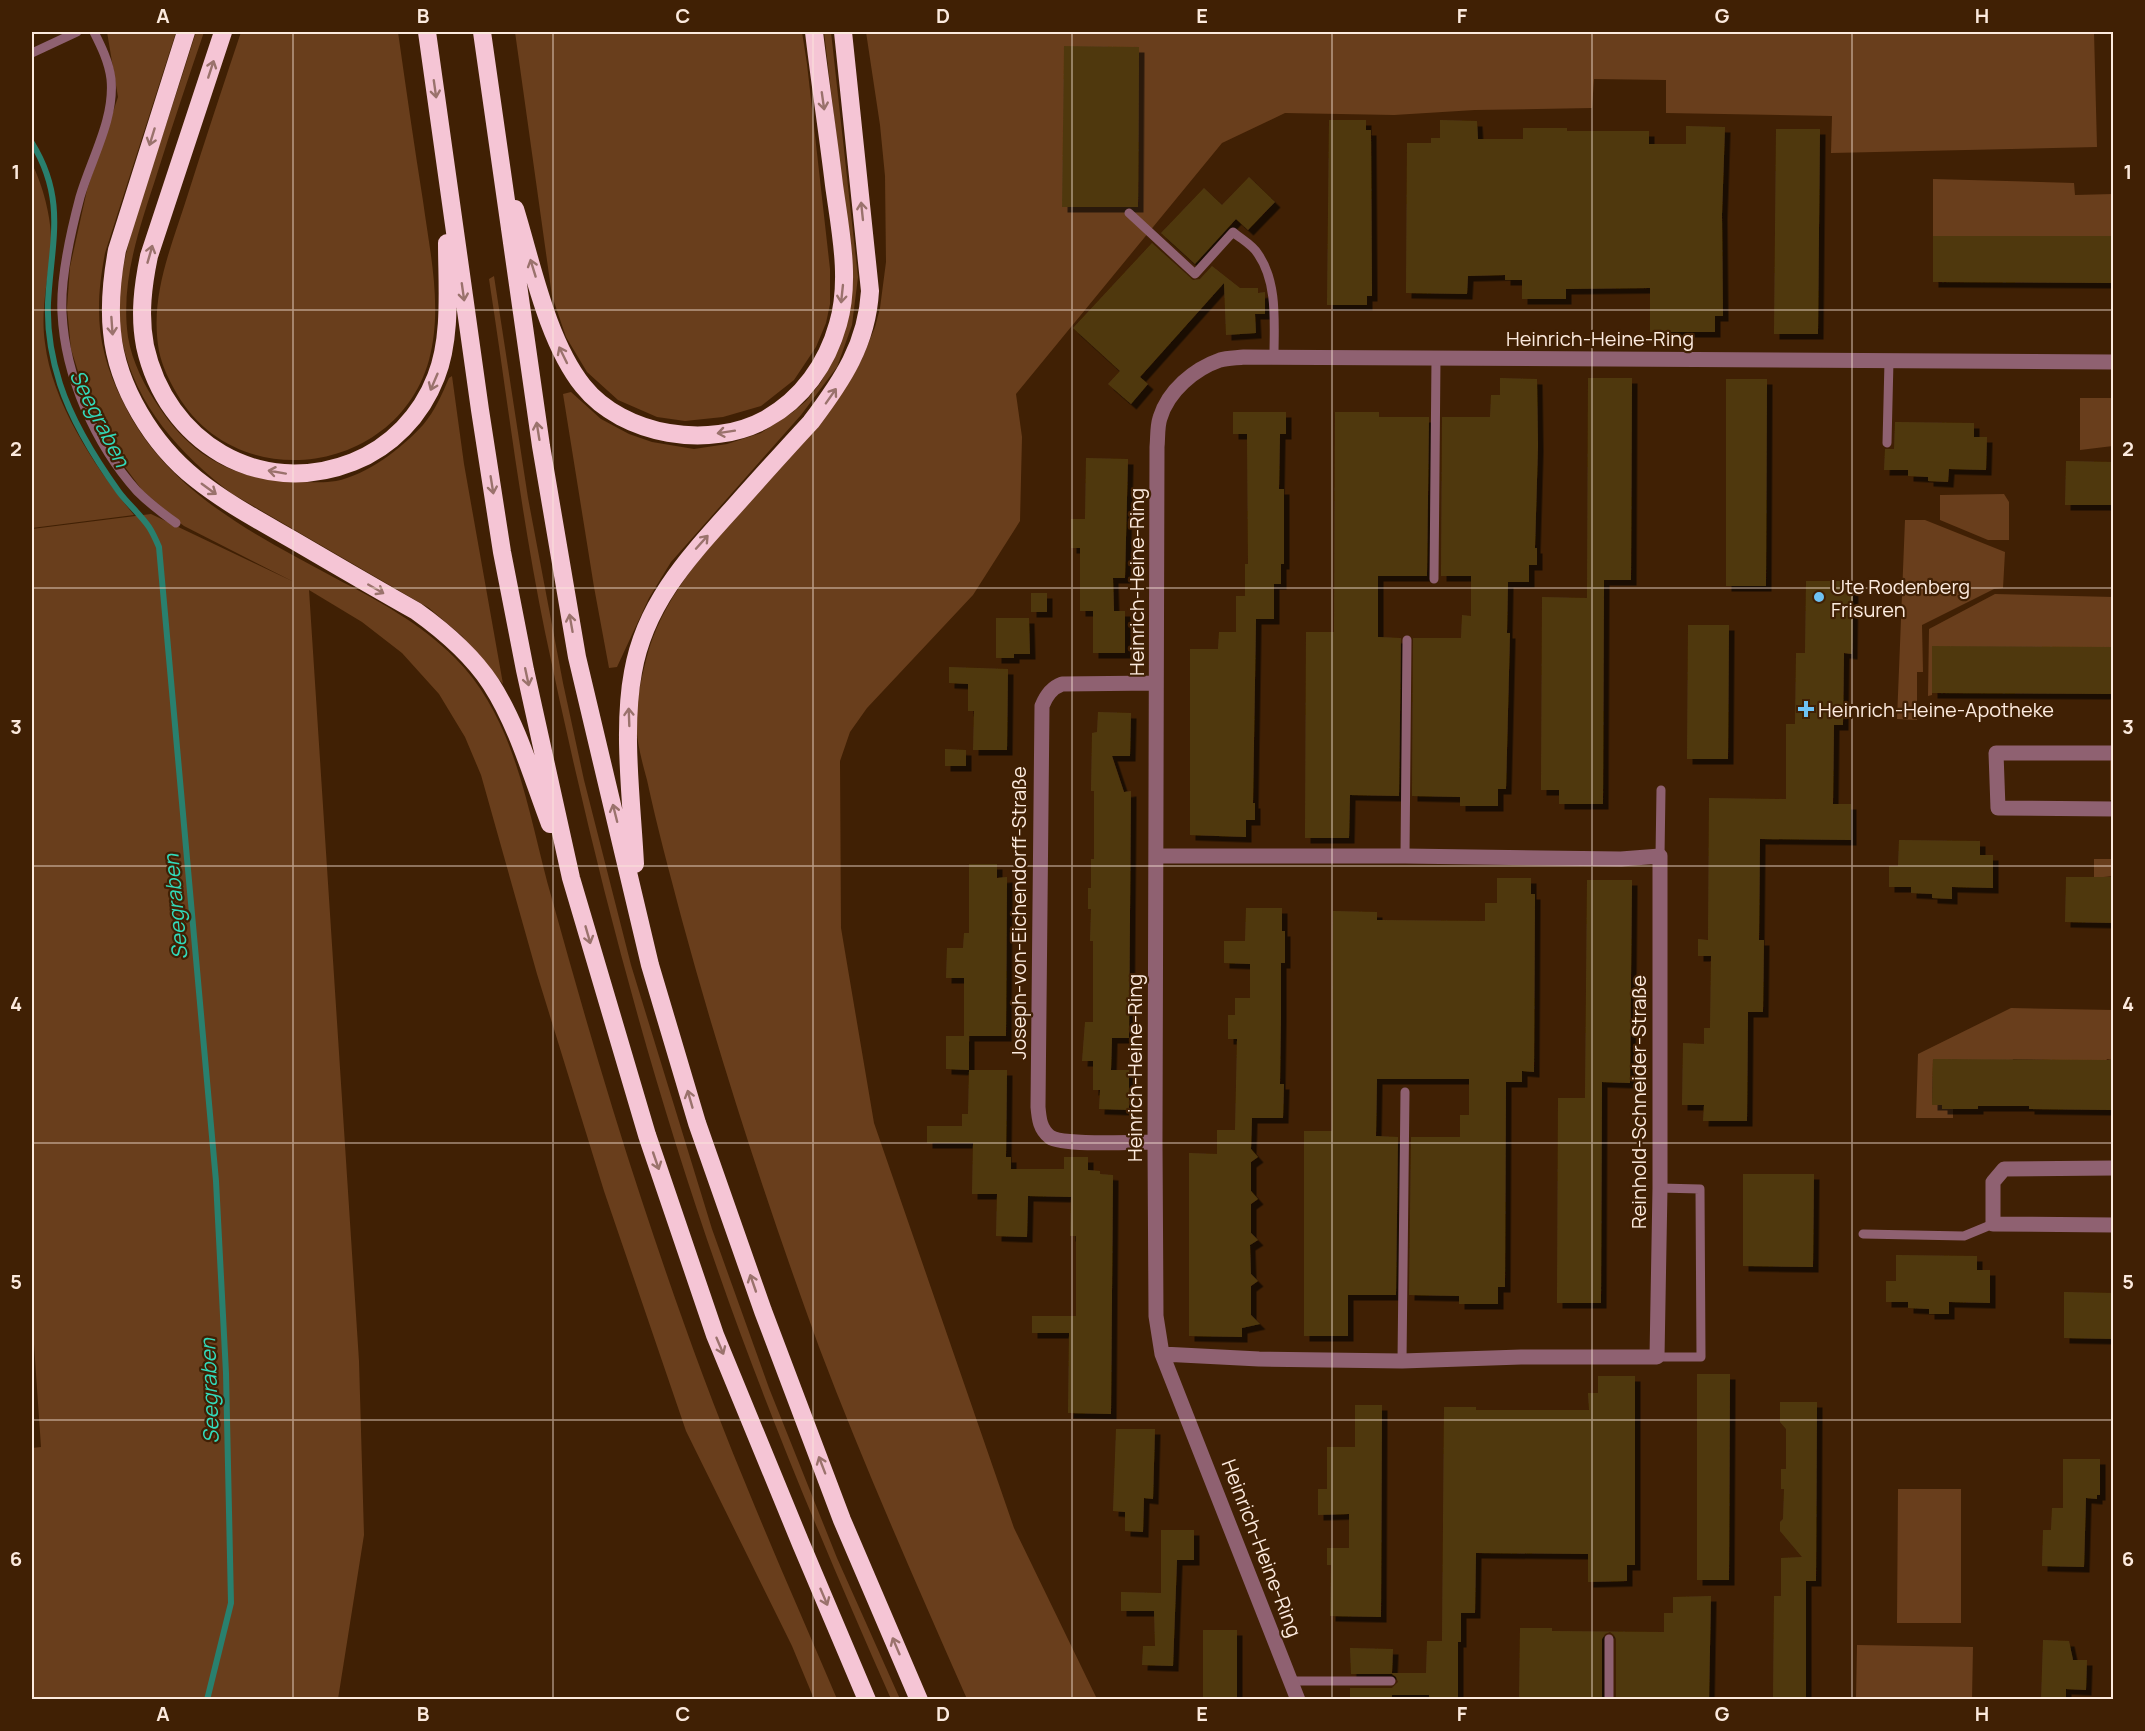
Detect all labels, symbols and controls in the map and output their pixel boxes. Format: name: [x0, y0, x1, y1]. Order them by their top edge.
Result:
text: A: [156, 2, 170, 29]
text: B: [417, 2, 430, 29]
text: C: [676, 2, 690, 29]
text: D: [936, 2, 950, 29]
text: E: [1196, 2, 1208, 29]
text: F: [1457, 2, 1468, 29]
text: G: [1715, 2, 1730, 29]
text: H: [1975, 2, 1989, 29]
one-way arrow: [206, 60, 217, 79]
one-way arrow: [430, 79, 441, 99]
one-way arrow: [818, 90, 829, 110]
one-way arrow: [146, 127, 157, 146]
text: 1: [12, 158, 20, 185]
text: 1: [2124, 158, 2132, 185]
one-way arrow: [856, 202, 867, 222]
one-way arrow: [145, 245, 157, 264]
one-way arrow: [527, 259, 538, 278]
one-way arrow: [458, 282, 469, 302]
one-way arrow: [836, 284, 847, 304]
one-way arrow: [107, 316, 118, 336]
street label: Heinrich-Heine-Ring: [1506, 325, 1694, 352]
one-way arrow: [557, 346, 569, 364]
water label: Seegraben: [64, 365, 137, 473]
one-way arrow: [428, 372, 439, 390]
one-way arrow: [825, 388, 837, 404]
one-way arrow: [533, 421, 544, 441]
one-way arrow: [717, 426, 737, 437]
text: 2: [10, 435, 22, 462]
text: 2: [2122, 435, 2134, 462]
one-way arrow: [268, 466, 287, 477]
one-way arrow: [486, 475, 497, 494]
one-way arrow: [200, 482, 216, 495]
street label: Heinrich-Heine-Ring: [1123, 488, 1150, 676]
one-way arrow: [695, 535, 709, 550]
place label: Ute Rodenberg Frisuren: [1831, 573, 1970, 623]
one-way arrow: [367, 583, 384, 595]
marker: Ute Rodenberg Frisuren: [1812, 590, 1826, 604]
one-way arrow: [565, 614, 576, 633]
one-way arrow: [522, 667, 533, 686]
place label: Heinrich-Heine-Apotheke: [1818, 696, 2054, 723]
marker: Heinrich-Heine-Apotheke: [1799, 702, 1813, 716]
one-way arrow: [623, 708, 634, 728]
text: 3: [10, 713, 22, 740]
text: 3: [2122, 713, 2134, 740]
street label: Joseph-von-Eichendorff-Straße: [1005, 766, 1032, 1060]
one-way arrow: [608, 804, 620, 823]
water label: Seegraben: [156, 852, 194, 961]
one-way arrow: [583, 925, 594, 944]
street label: Heinrich-Heine-Ring: [1121, 974, 1148, 1162]
street label: Reinhold-Schneider-Straße: [1625, 975, 1652, 1229]
text: 4: [10, 990, 22, 1017]
text: 4: [2122, 990, 2134, 1017]
one-way arrow: [684, 1089, 695, 1108]
one-way arrow: [651, 1152, 662, 1170]
text: 5: [10, 1268, 22, 1295]
text: 5: [2122, 1268, 2134, 1295]
one-way arrow: [747, 1274, 758, 1293]
water label: Seegraben: [193, 1336, 225, 1444]
one-way arrow: [715, 1336, 726, 1354]
street label: Heinrich-Heine-Ring: [1216, 1455, 1308, 1641]
one-way arrow: [815, 1457, 826, 1475]
text: 6: [10, 1545, 22, 1572]
text: 6: [2122, 1545, 2134, 1572]
one-way arrow: [818, 1588, 830, 1606]
one-way arrow: [890, 1637, 901, 1655]
text: A: [156, 1700, 170, 1727]
text: B: [417, 1700, 430, 1727]
text: C: [676, 1700, 690, 1727]
text: D: [936, 1700, 950, 1727]
text: E: [1196, 1700, 1208, 1727]
text: F: [1457, 1700, 1468, 1727]
text: G: [1715, 1700, 1730, 1727]
text: H: [1975, 1700, 1989, 1727]

